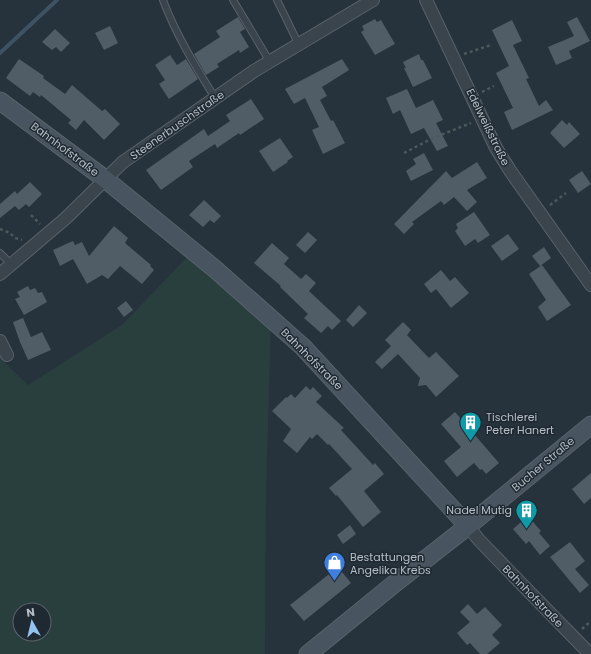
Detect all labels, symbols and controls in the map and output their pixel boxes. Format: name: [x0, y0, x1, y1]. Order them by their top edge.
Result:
street label: Steenerbuschstraße: [127, 86, 227, 164]
street label: Edelweißstraße: [462, 86, 514, 169]
street label: Bahnhofstraße: [28, 118, 103, 180]
street label: Bahnhofstraße: [278, 325, 347, 394]
place label: Tischlerei Peter Hanert: [486, 409, 554, 438]
building icon: Tischlerei Peter Hanert: [457, 410, 483, 443]
street label: Bucher Straße: [508, 433, 578, 495]
building icon: Nadel Mutig: [514, 497, 540, 530]
place label: Nadel Mutig: [446, 502, 512, 518]
place label: Bestattungen Angelika Krebs: [350, 549, 431, 578]
shop icon: Bestattungen Angelika Krebs: [322, 550, 348, 583]
street label: Bahnhofstraße: [499, 561, 567, 631]
north arrow: [12, 602, 52, 642]
text: N: [25, 604, 36, 621]

